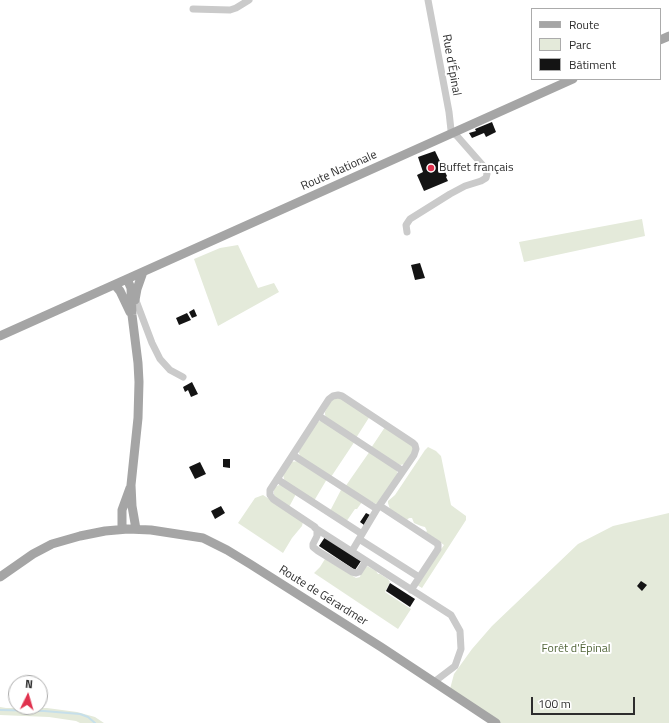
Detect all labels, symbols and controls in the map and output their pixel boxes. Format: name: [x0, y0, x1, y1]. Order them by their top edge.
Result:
legend: [531, 8, 661, 80]
text: Route: [569, 15, 599, 34]
street label: Rue d’Épinal: [439, 33, 463, 97]
text: Parc: [569, 35, 591, 54]
text: Bâtiment: [569, 55, 616, 74]
street label: Route Nationale: [299, 148, 379, 194]
place label: Buffet français: [439, 161, 514, 175]
marker: Buffet français: [426, 163, 436, 173]
street label: Route de Gérardmer: [276, 563, 370, 629]
park label: Forêt d'Épinal: [542, 642, 610, 656]
north arrow: [8, 675, 48, 715]
text: N: [24, 676, 33, 692]
scale bar: [533, 689, 637, 715]
text: 100 m: [538, 694, 571, 713]

